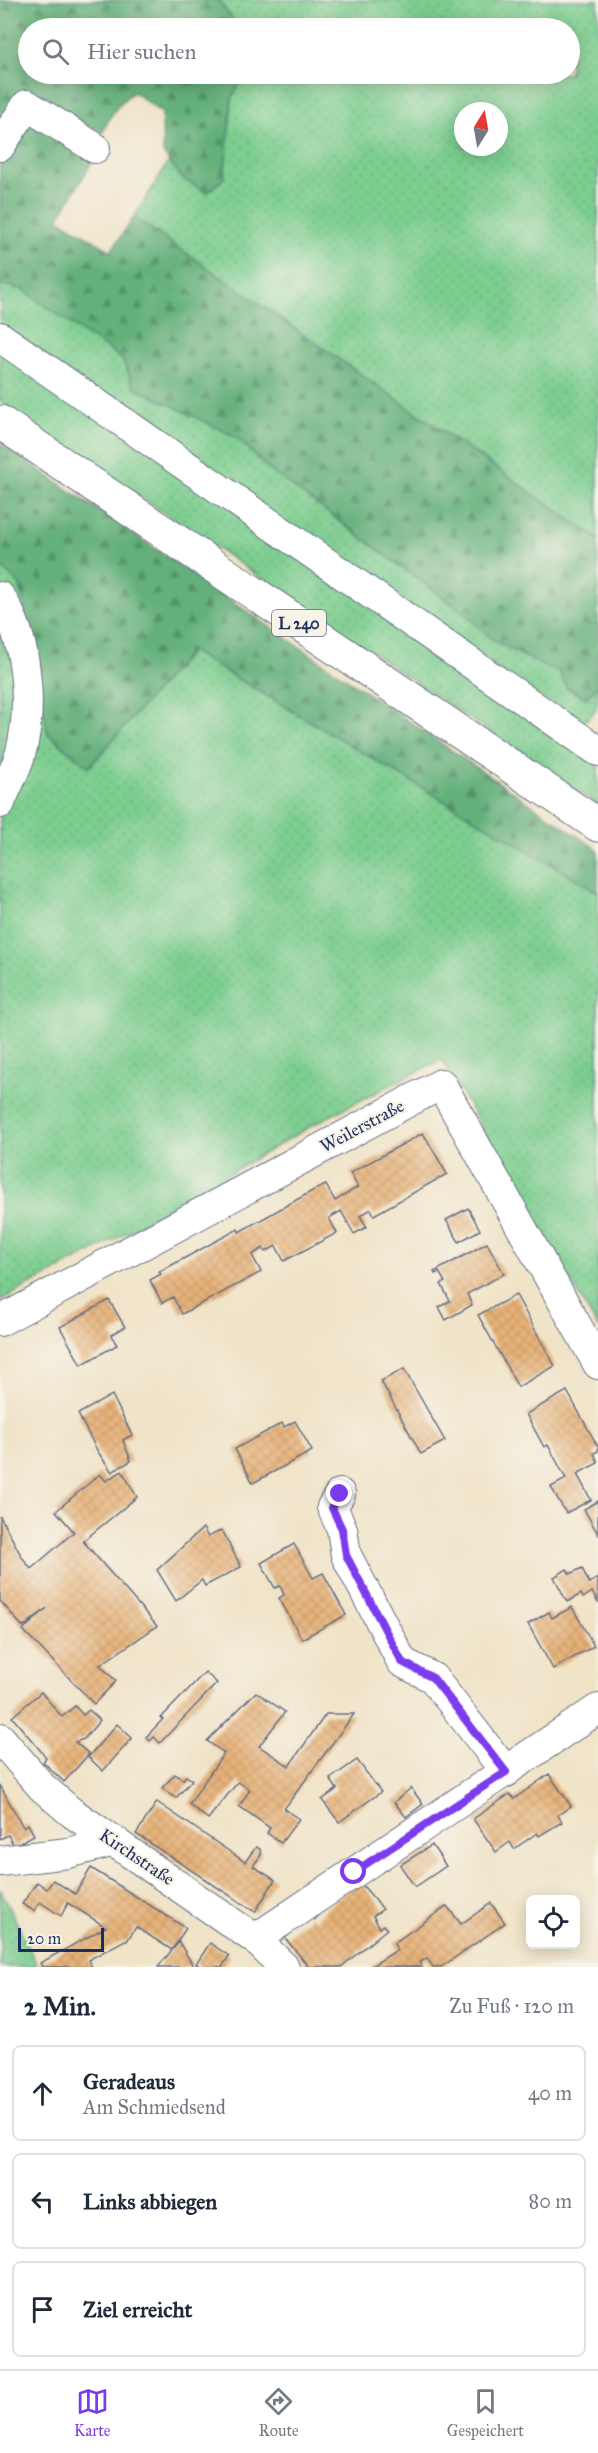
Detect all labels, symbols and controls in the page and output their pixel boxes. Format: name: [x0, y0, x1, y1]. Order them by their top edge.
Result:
search box: [18, 18, 580, 84]
icon: search: [39, 35, 72, 68]
text: Hier suchen: [87, 38, 196, 65]
north arrow: [454, 102, 508, 156]
road number: L 240: [272, 610, 326, 636]
street label: Weilerstraße: [316, 1095, 408, 1157]
route end: [326, 1480, 352, 1506]
street label: Kirchstraße: [95, 1824, 179, 1890]
route start: [340, 1858, 366, 1884]
map controls: [526, 1895, 580, 1949]
button: locate: [526, 1895, 580, 1949]
scale bar: [18, 1925, 104, 1952]
text: 20 m: [27, 1929, 61, 1948]
text: 2 Min.: [24, 1990, 96, 2022]
text: Zu Fuß · 120 m: [449, 1994, 574, 2018]
text: Geradeaus: [83, 2068, 175, 2095]
icon: ahead: [26, 2077, 59, 2110]
text: 40 m: [528, 2081, 572, 2105]
text: Am Schmiedsend: [83, 2095, 226, 2119]
icon: left: [26, 2185, 59, 2218]
text: Links abbiegen: [83, 2188, 217, 2215]
text: 80 m: [529, 2189, 572, 2213]
icon: arrive: [26, 2293, 59, 2326]
text: Ziel erreicht: [83, 2296, 192, 2323]
tab: Karte: [74, 2385, 110, 2440]
tab: Route: [259, 2385, 299, 2440]
tab: Gespeichert: [447, 2385, 524, 2440]

